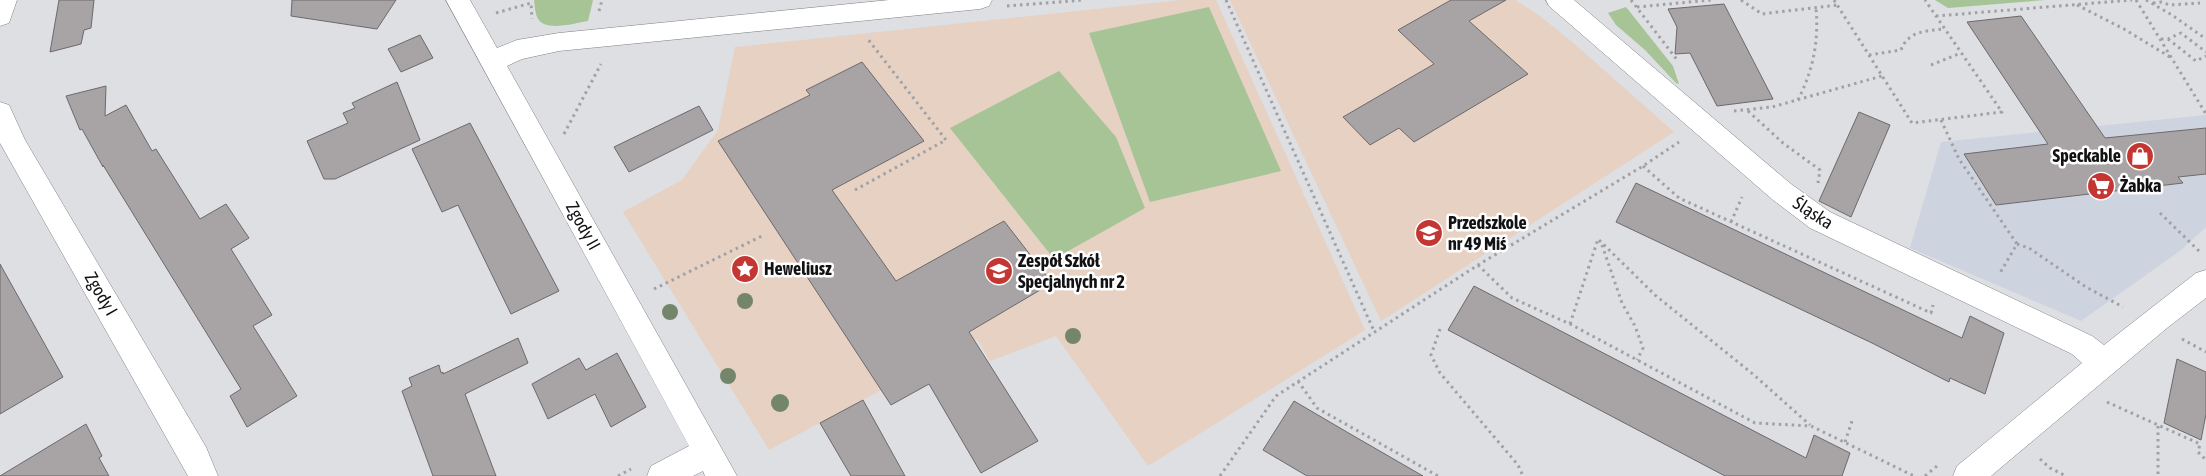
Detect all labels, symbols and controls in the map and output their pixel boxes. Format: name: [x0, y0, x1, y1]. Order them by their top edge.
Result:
shop icon: Speckable: [2125, 141, 2155, 171]
place label: Speckable: [2053, 145, 2121, 166]
supermarket icon: Żabka: [2086, 171, 2116, 201]
place label: Żabka: [2120, 175, 2161, 196]
street label: Śląska: [1789, 192, 1837, 233]
street label: Zgody II: [562, 198, 605, 253]
place label: Przedszkole nr 49 Miś: [1448, 212, 1527, 254]
school or university icon: Przedszkole nr 49 Miś: [1414, 218, 1444, 248]
place label: Zespół Szkół Specjalnych nr 2: [1018, 250, 1125, 292]
place icon: Heweliusz: [730, 254, 760, 284]
school or university icon: Zespół Szkół Specjalnych nr 2: [984, 256, 1014, 286]
place label: Heweliusz: [764, 258, 832, 279]
street label: Zgody I: [81, 268, 122, 319]

